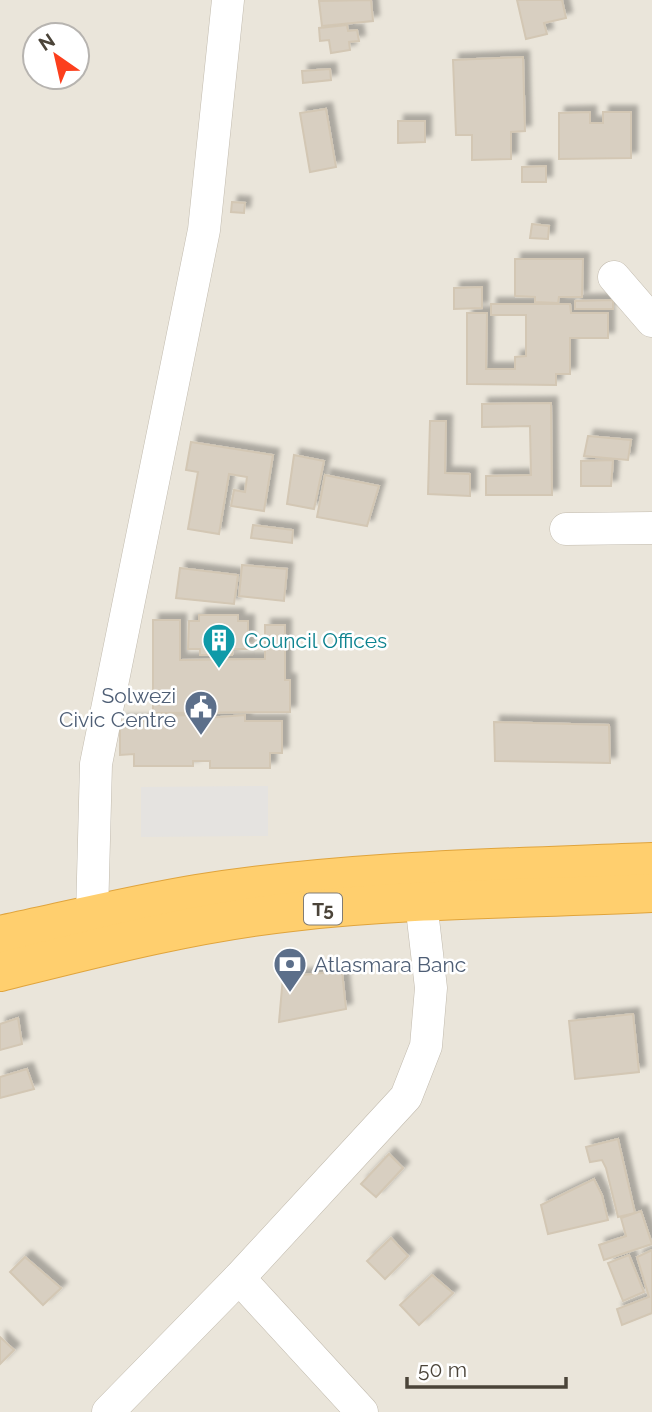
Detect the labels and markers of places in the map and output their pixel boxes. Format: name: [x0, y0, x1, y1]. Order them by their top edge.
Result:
building icon: Council Offices: [200, 621, 238, 670]
place label: Council Offices: [244, 628, 387, 653]
place label: Solwezi Civic Centre: [59, 683, 176, 732]
public building icon: Solwezi Civic Centre: [182, 688, 220, 737]
bank icon: Atlasmara Banc: [271, 945, 309, 994]
place label: Atlasmara Banc: [314, 952, 466, 977]

